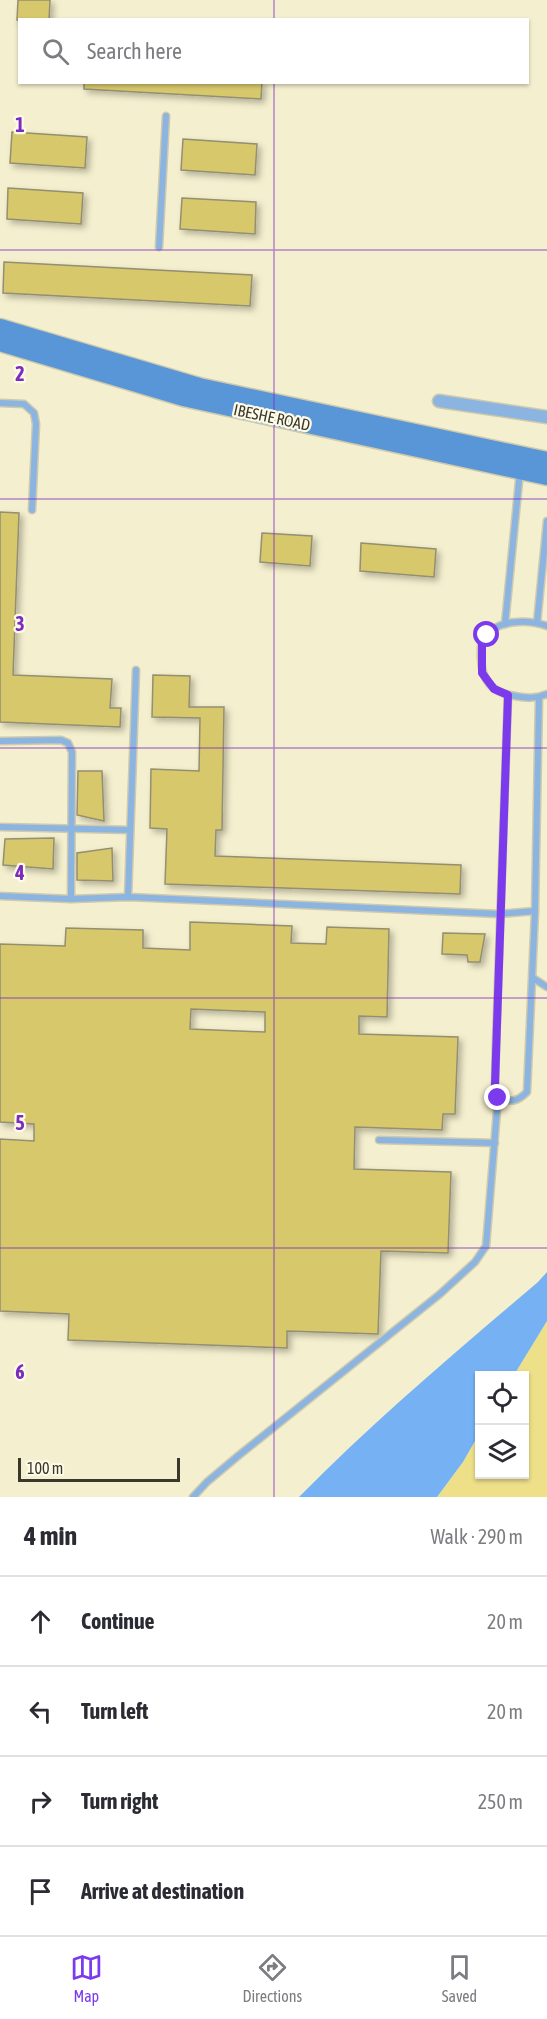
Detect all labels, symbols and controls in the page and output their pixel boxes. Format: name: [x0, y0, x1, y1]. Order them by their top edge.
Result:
search box: [18, 18, 529, 84]
icon: search: [39, 35, 72, 68]
text: Search here: [87, 38, 182, 64]
text: 1: [15, 113, 25, 136]
text: 2: [15, 362, 25, 385]
street label: IBESHE ROAD: [232, 400, 312, 434]
text: 3: [15, 612, 25, 635]
route start: [473, 621, 499, 647]
text: 4: [14, 861, 25, 884]
route end: [484, 1084, 510, 1110]
text: 5: [15, 1111, 25, 1134]
text: 6: [15, 1360, 25, 1383]
map controls: [475, 1371, 529, 1479]
button: locate: [475, 1371, 529, 1425]
button: layers: [475, 1425, 529, 1479]
scale bar: [18, 1455, 180, 1482]
text: 100 m: [27, 1459, 63, 1477]
text: 4 min: [24, 1521, 77, 1551]
text: Walk · 290 m: [431, 1525, 523, 1548]
icon: ahead: [24, 1605, 57, 1638]
text: Continue: [81, 1608, 155, 1634]
text: 20 m: [487, 1610, 523, 1633]
icon: left: [24, 1695, 57, 1728]
text: Turn left: [81, 1698, 148, 1724]
text: 20 m: [487, 1700, 523, 1723]
icon: right: [24, 1785, 57, 1818]
text: Turn right: [81, 1788, 158, 1814]
text: 250 m: [478, 1790, 523, 1813]
icon: arrive: [24, 1875, 57, 1908]
text: Arrive at destination: [81, 1878, 244, 1904]
tab: Map: [70, 1951, 103, 2005]
tab: Directions: [242, 1951, 302, 2005]
tab: Saved: [442, 1951, 477, 2005]

